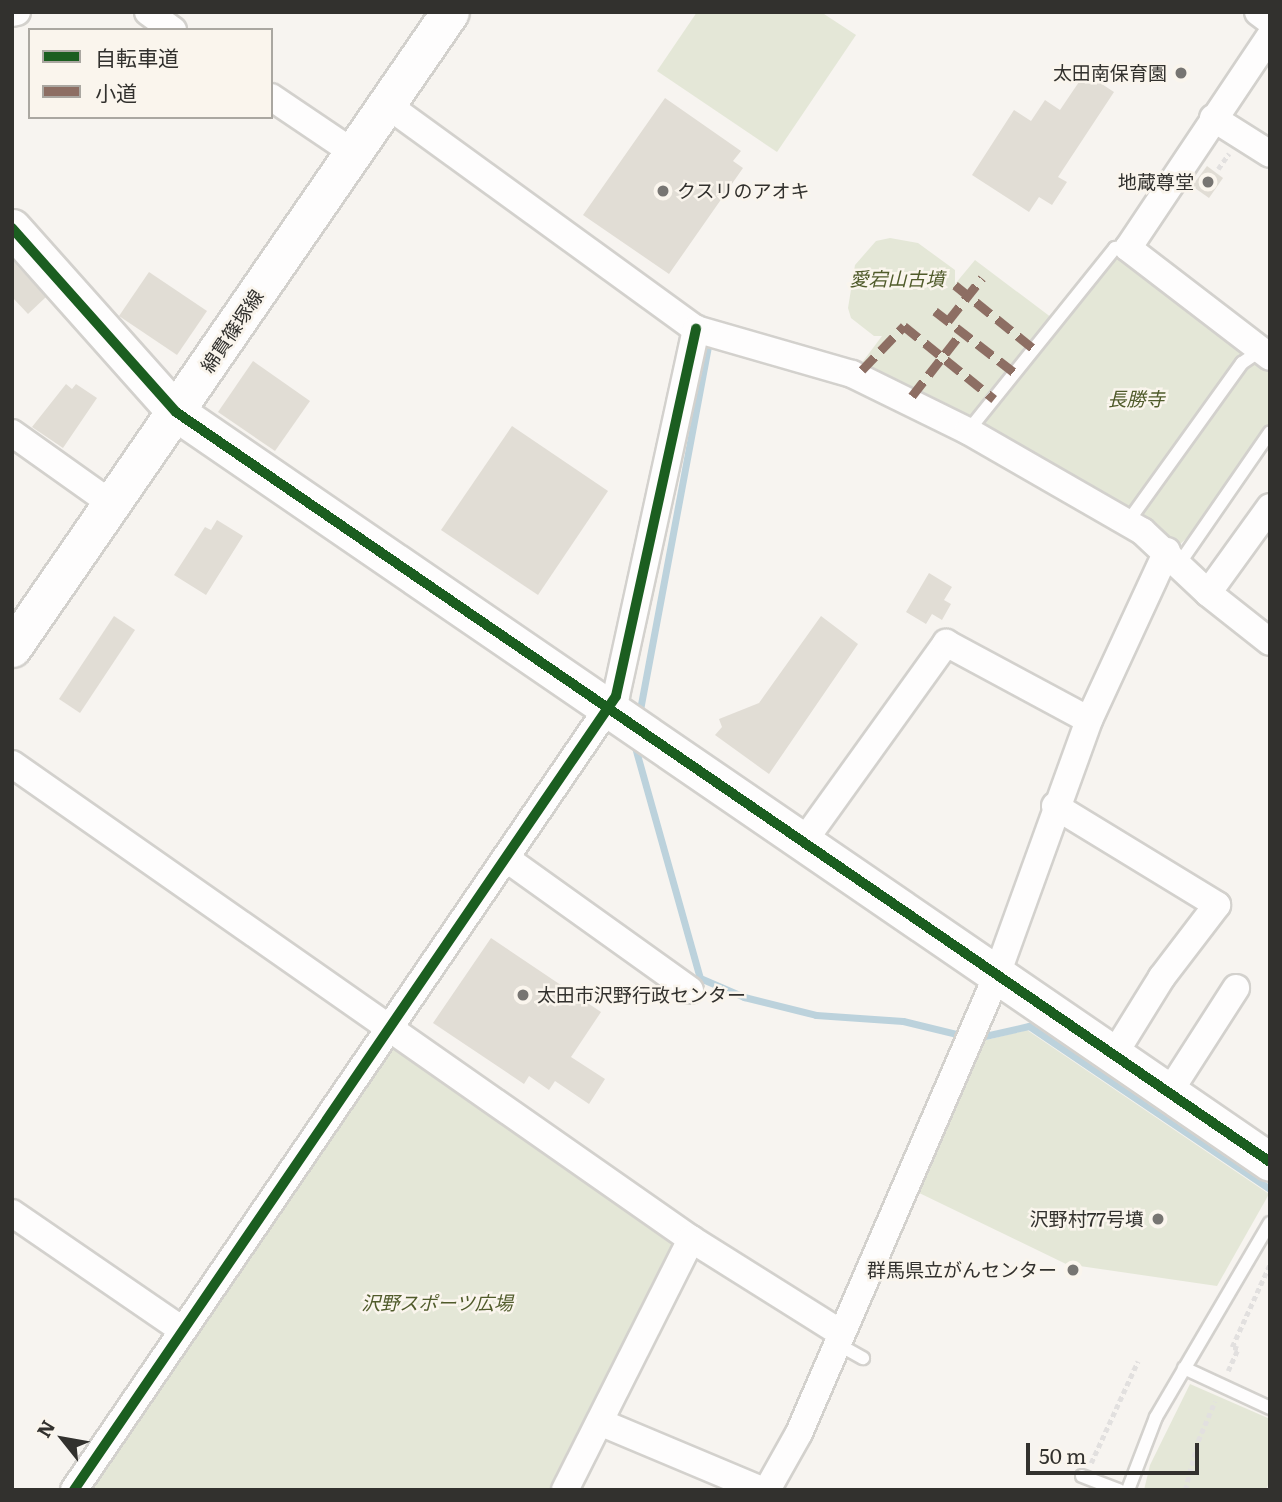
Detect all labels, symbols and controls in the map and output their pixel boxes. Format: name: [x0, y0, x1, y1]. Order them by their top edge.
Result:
legend: [28, 28, 273, 119]
text: 自転車道: [95, 41, 179, 72]
place label: 太田南保育園: [1053, 62, 1167, 84]
marker: 太田南保育園: [1173, 65, 1189, 81]
text: 小道: [95, 76, 137, 107]
place label: 地蔵尊堂: [1118, 171, 1194, 193]
marker: 地蔵尊堂: [1200, 174, 1216, 190]
place label: クスリのアオキ: [677, 180, 810, 202]
marker: クスリのアオキ: [655, 183, 671, 199]
park label: 愛宕山古墳: [850, 268, 944, 290]
street label: 綿貫篠塚線: [196, 285, 268, 377]
park label: 長勝寺: [1108, 388, 1164, 410]
place label: 太田市沢野行政センター: [537, 984, 746, 1006]
marker: 太田市沢野行政センター: [515, 987, 531, 1003]
place label: 沢野村77号墳: [1030, 1208, 1144, 1230]
marker: 沢野村77号墳: [1150, 1211, 1166, 1227]
place label: 群馬県立がんセンター: [867, 1259, 1057, 1281]
marker: 群馬県立がんセンター: [1063, 1260, 1083, 1280]
park label: 沢野スポーツ広場: [361, 1292, 513, 1314]
north arrow: [28, 1404, 98, 1474]
text: N: [29, 1414, 61, 1442]
scale bar: [1030, 1428, 1203, 1472]
text: 50 m: [1039, 1439, 1086, 1470]

